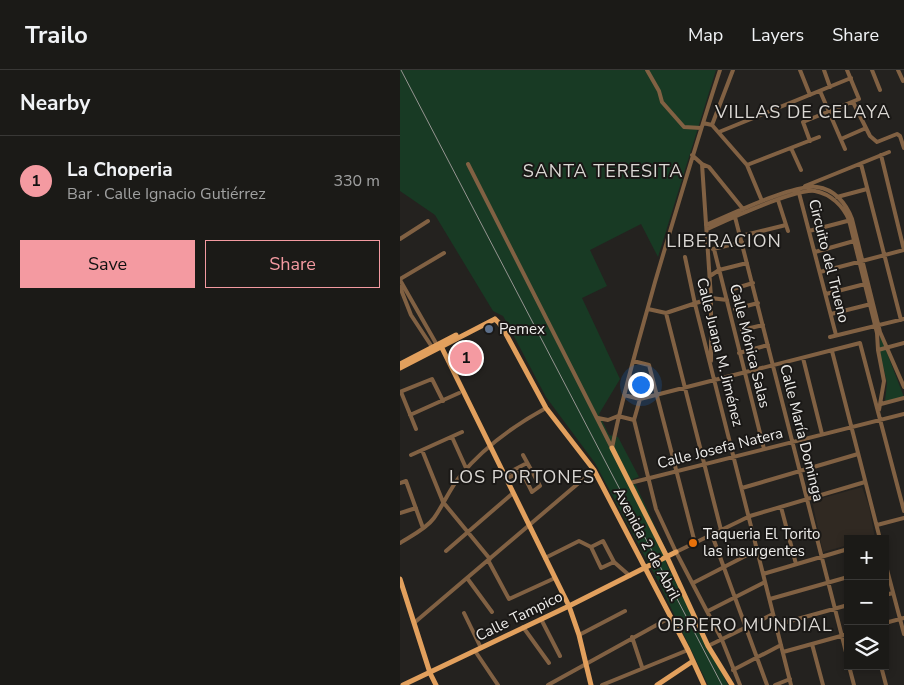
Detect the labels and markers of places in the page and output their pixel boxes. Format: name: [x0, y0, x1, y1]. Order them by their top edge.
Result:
place label: Pemex: [499, 319, 545, 339]
marker: Pemex: [483, 323, 495, 335]
pin: 1: [450, 339, 482, 377]
place label: Taqueria El Torito las insurgentes: [703, 524, 820, 561]
marker: Taqueria El Torito las insurgentes: [687, 537, 699, 549]

